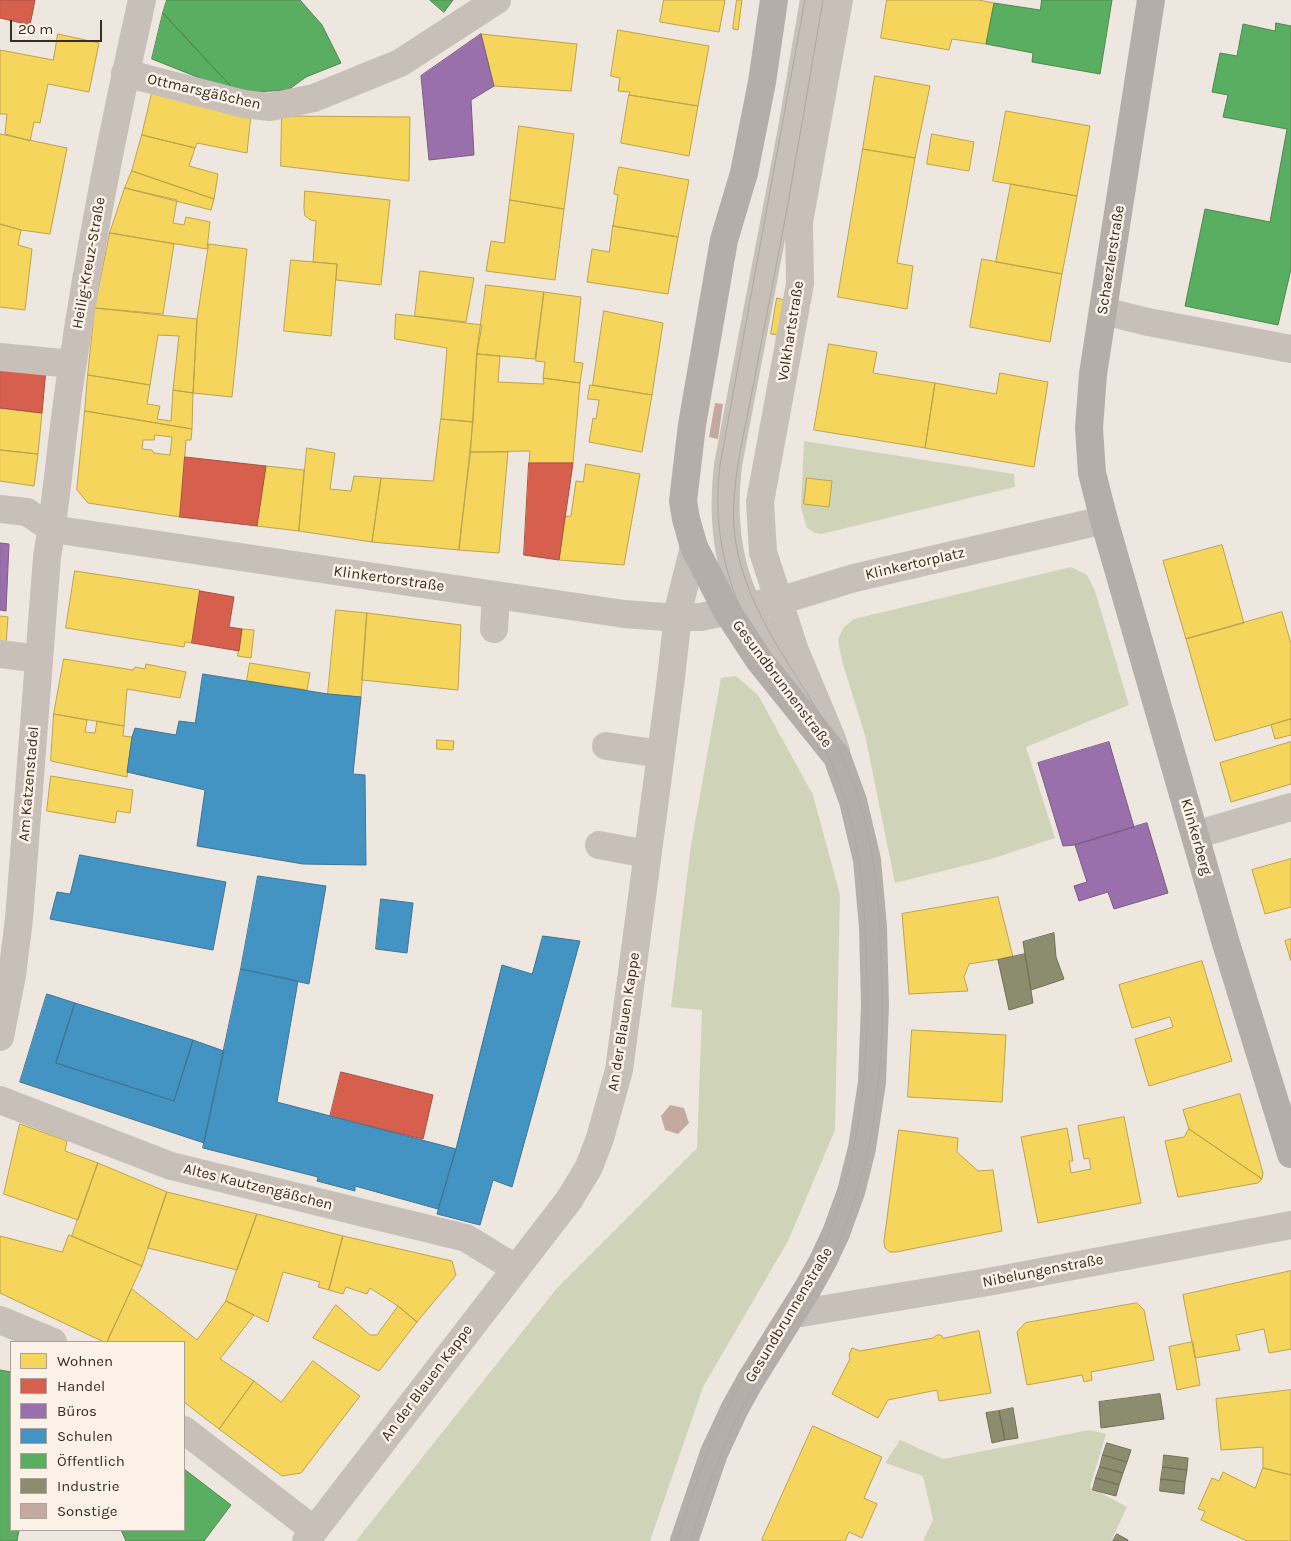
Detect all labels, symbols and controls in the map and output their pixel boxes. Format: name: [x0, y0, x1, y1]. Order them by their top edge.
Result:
scale bar: [12, 10, 105, 42]
text: 20 m: [18, 20, 53, 38]
street label: Ottmarsgäßchen: [145, 70, 263, 114]
street label: Heilig-Kreuz-Straße: [69, 196, 109, 330]
street label: Schaezlerstraße: [1093, 204, 1129, 316]
street label: Volkhartstraße: [774, 280, 808, 382]
street label: Klinkertorplatz: [863, 544, 967, 584]
street label: Klinkertorstraße: [332, 562, 446, 596]
street label: Gesundbrunnenstraße: [728, 617, 836, 751]
street label: Am Katzenstadel: [15, 726, 43, 842]
street label: Klinkerberg: [1177, 797, 1215, 877]
street label: An der Blauen Kappe: [604, 951, 644, 1093]
street label: Altes Kautzengäßchen: [182, 1160, 334, 1214]
street label: Gesundbrunnenstraße: [741, 1244, 837, 1386]
street label: Nibelungenstraße: [981, 1250, 1105, 1292]
street label: An der Blauen Kappe: [378, 1321, 476, 1445]
legend: [10, 1341, 185, 1531]
text: Wohnen: [57, 1352, 113, 1370]
text: Handel: [57, 1377, 105, 1395]
text: Büros: [57, 1402, 97, 1420]
text: Schulen: [57, 1427, 113, 1445]
text: Öffentlich: [57, 1452, 125, 1470]
text: Industrie: [57, 1477, 119, 1495]
text: Sonstige: [57, 1502, 117, 1520]

